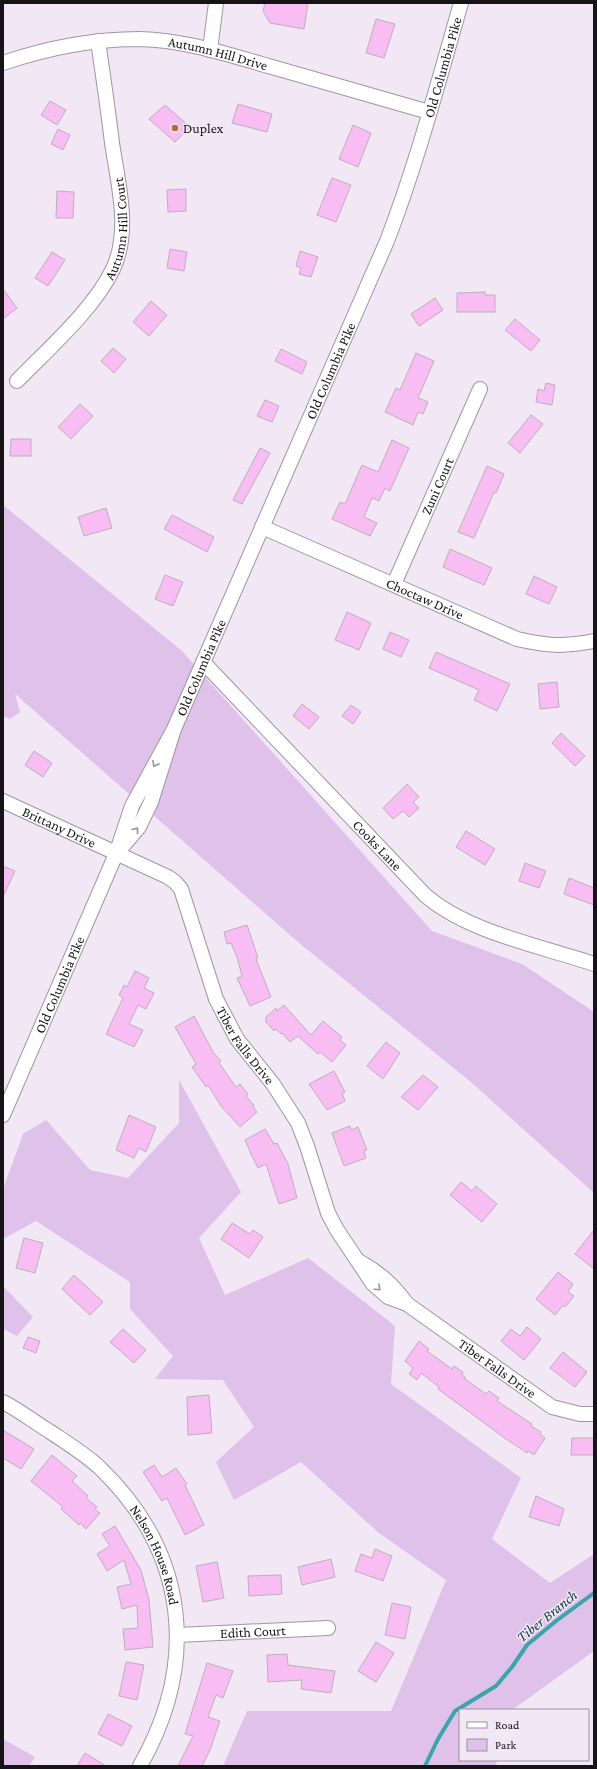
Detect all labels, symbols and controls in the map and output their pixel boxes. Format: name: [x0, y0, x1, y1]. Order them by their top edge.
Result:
street label: Old Columbia Pike: [421, 15, 465, 120]
street label: Autumn Hill Drive: [167, 33, 269, 73]
place label: Duplex: [183, 120, 224, 136]
marker: Duplex: [170, 123, 180, 133]
street label: Autumn Hill Court: [101, 176, 130, 283]
street label: Old Columbia Pike: [302, 320, 359, 422]
street label: Zuni Court: [418, 455, 457, 517]
street label: Choctaw Drive: [384, 575, 466, 623]
street label: Old Columbia Pike: [173, 617, 229, 719]
one-way arrow: [152, 759, 160, 767]
street label: Brittany Drive: [20, 803, 99, 851]
street label: Cooks Lane: [350, 816, 405, 874]
one-way arrow: [131, 828, 138, 835]
street label: Old Columbia Pike: [31, 934, 87, 1036]
street label: Tiber Falls Drive: [213, 1004, 278, 1087]
one-way arrow: [373, 1283, 381, 1291]
street label: Tiber Falls Drive: [455, 1335, 539, 1401]
street label: Nelson House Road: [127, 1502, 182, 1607]
water label: Tiber Branch: [514, 1587, 580, 1645]
street label: Edith Court: [220, 1622, 286, 1641]
legend: [459, 1709, 589, 1761]
text: Road: [495, 1718, 520, 1732]
text: Park: [495, 1738, 517, 1752]

